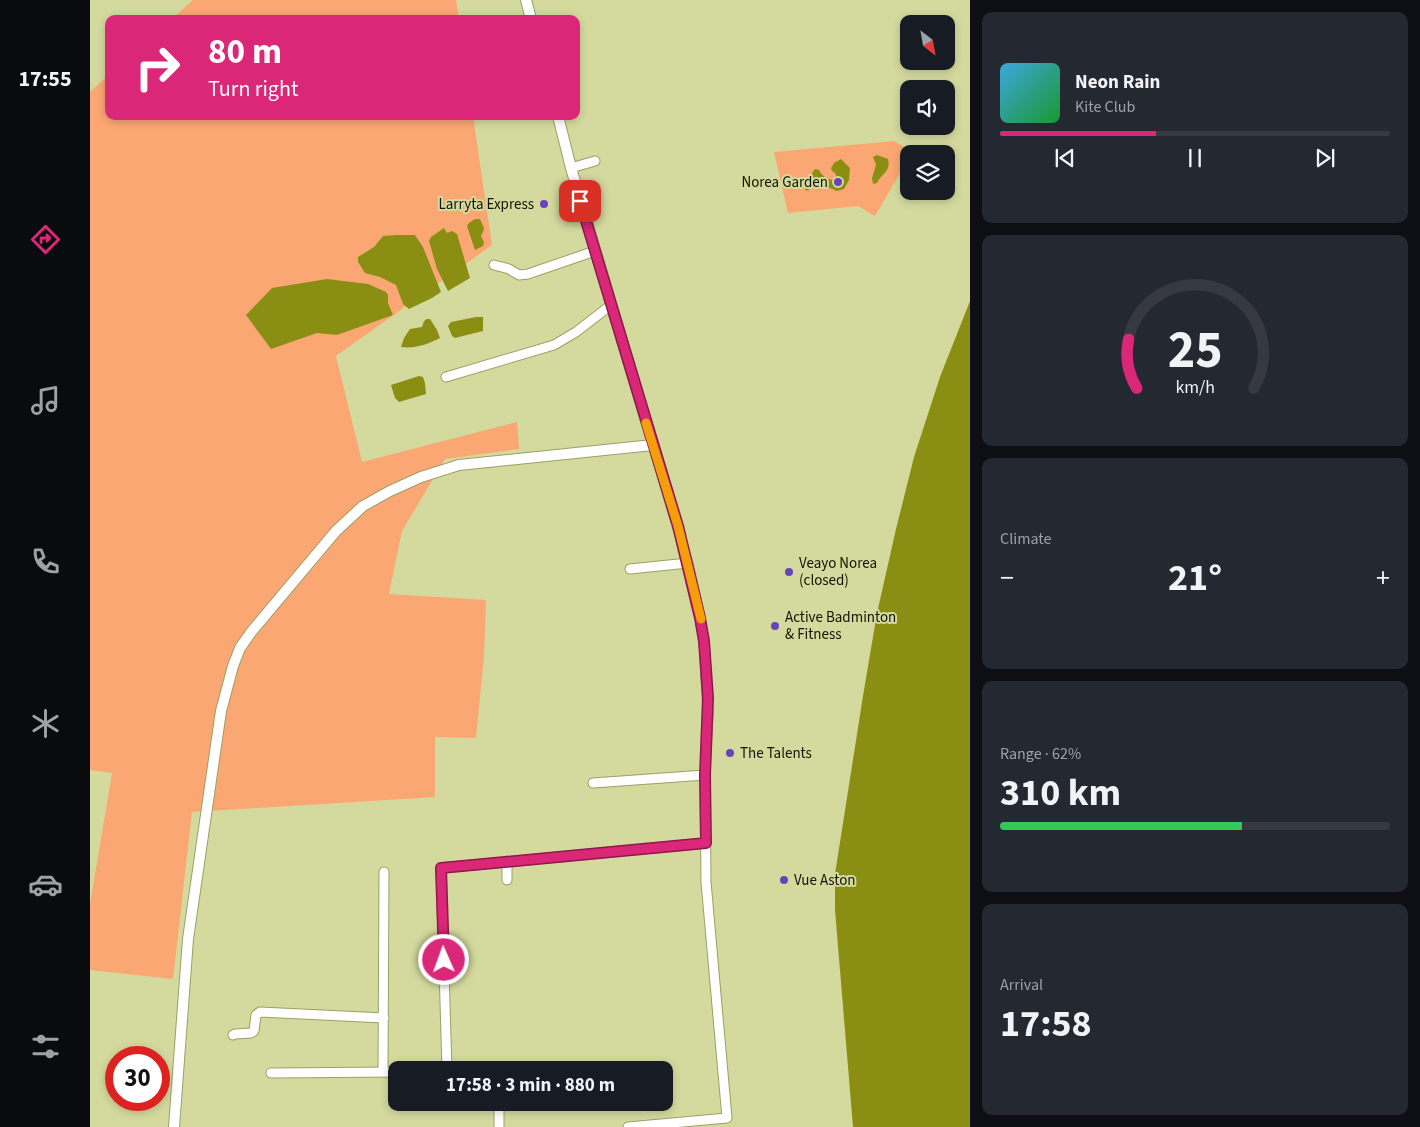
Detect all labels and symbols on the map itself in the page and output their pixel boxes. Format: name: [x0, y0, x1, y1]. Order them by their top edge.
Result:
north arrow: [900, 15, 955, 70]
place label: Norea Garden: [741, 172, 828, 193]
marker: Norea Garden: [832, 176, 844, 188]
pin: [559, 180, 601, 222]
place label: Larryta Express: [439, 194, 534, 215]
marker: Larryta Express: [538, 198, 550, 210]
place label: Veayo Norea (closed): [799, 553, 877, 591]
marker: Veayo Norea (closed): [783, 566, 795, 578]
place label: Active Badminton & Fitness: [785, 607, 896, 645]
marker: Active Badminton & Fitness: [769, 620, 781, 632]
place label: The Talents: [740, 743, 812, 764]
marker: The Talents: [724, 747, 736, 759]
place label: Vue Aston: [794, 870, 856, 891]
marker: Vue Aston: [778, 874, 790, 886]
position arrow: [417, 933, 469, 985]
speed limit sign: 30: [105, 1046, 170, 1111]

